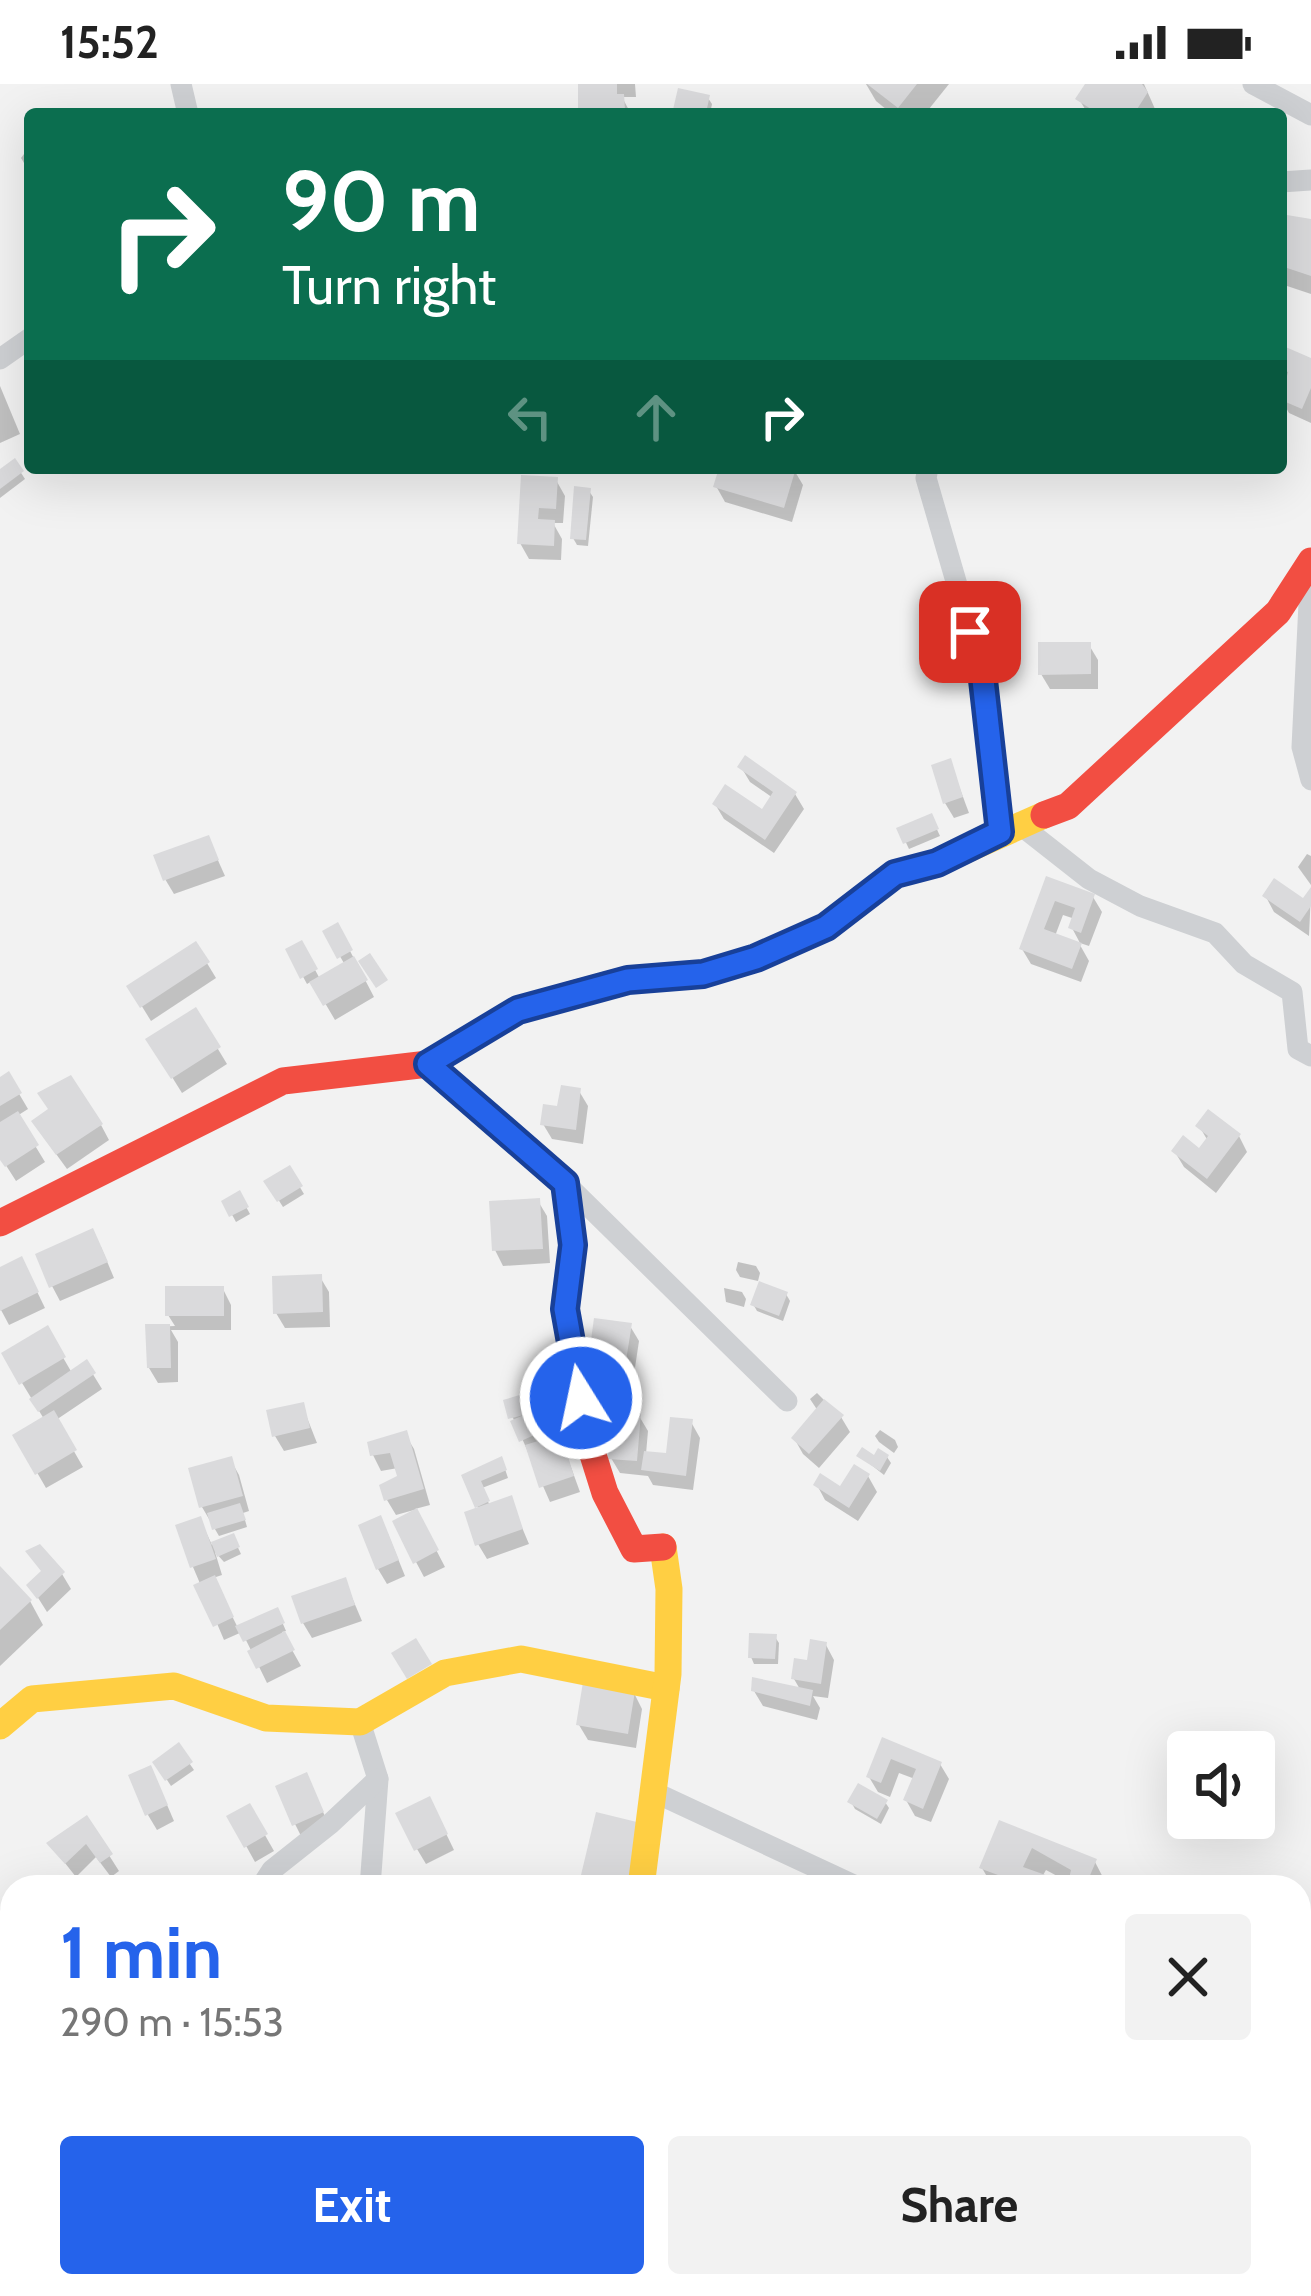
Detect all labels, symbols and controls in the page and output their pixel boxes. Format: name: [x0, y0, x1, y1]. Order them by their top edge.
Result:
text: 15:52: [60, 15, 159, 69]
text: 90 m: [282, 150, 480, 252]
icon: right: [84, 156, 240, 312]
text: Turn right: [282, 252, 496, 318]
icon: left: [497, 384, 563, 450]
icon: ahead: [623, 384, 689, 450]
icon: right: [749, 384, 815, 450]
pin: [919, 581, 1021, 683]
icon: arrive: [937, 599, 1003, 665]
position arrow: [518, 1335, 644, 1461]
map controls: [1167, 1731, 1275, 1839]
button: sound: [1167, 1731, 1275, 1839]
text: 1 min: [60, 1909, 222, 1996]
button: close: [1125, 1914, 1251, 2040]
text: 290 m · 15:53: [60, 1998, 284, 2046]
button: Exit: [60, 2136, 644, 2274]
button: Share: [668, 2136, 1251, 2274]

